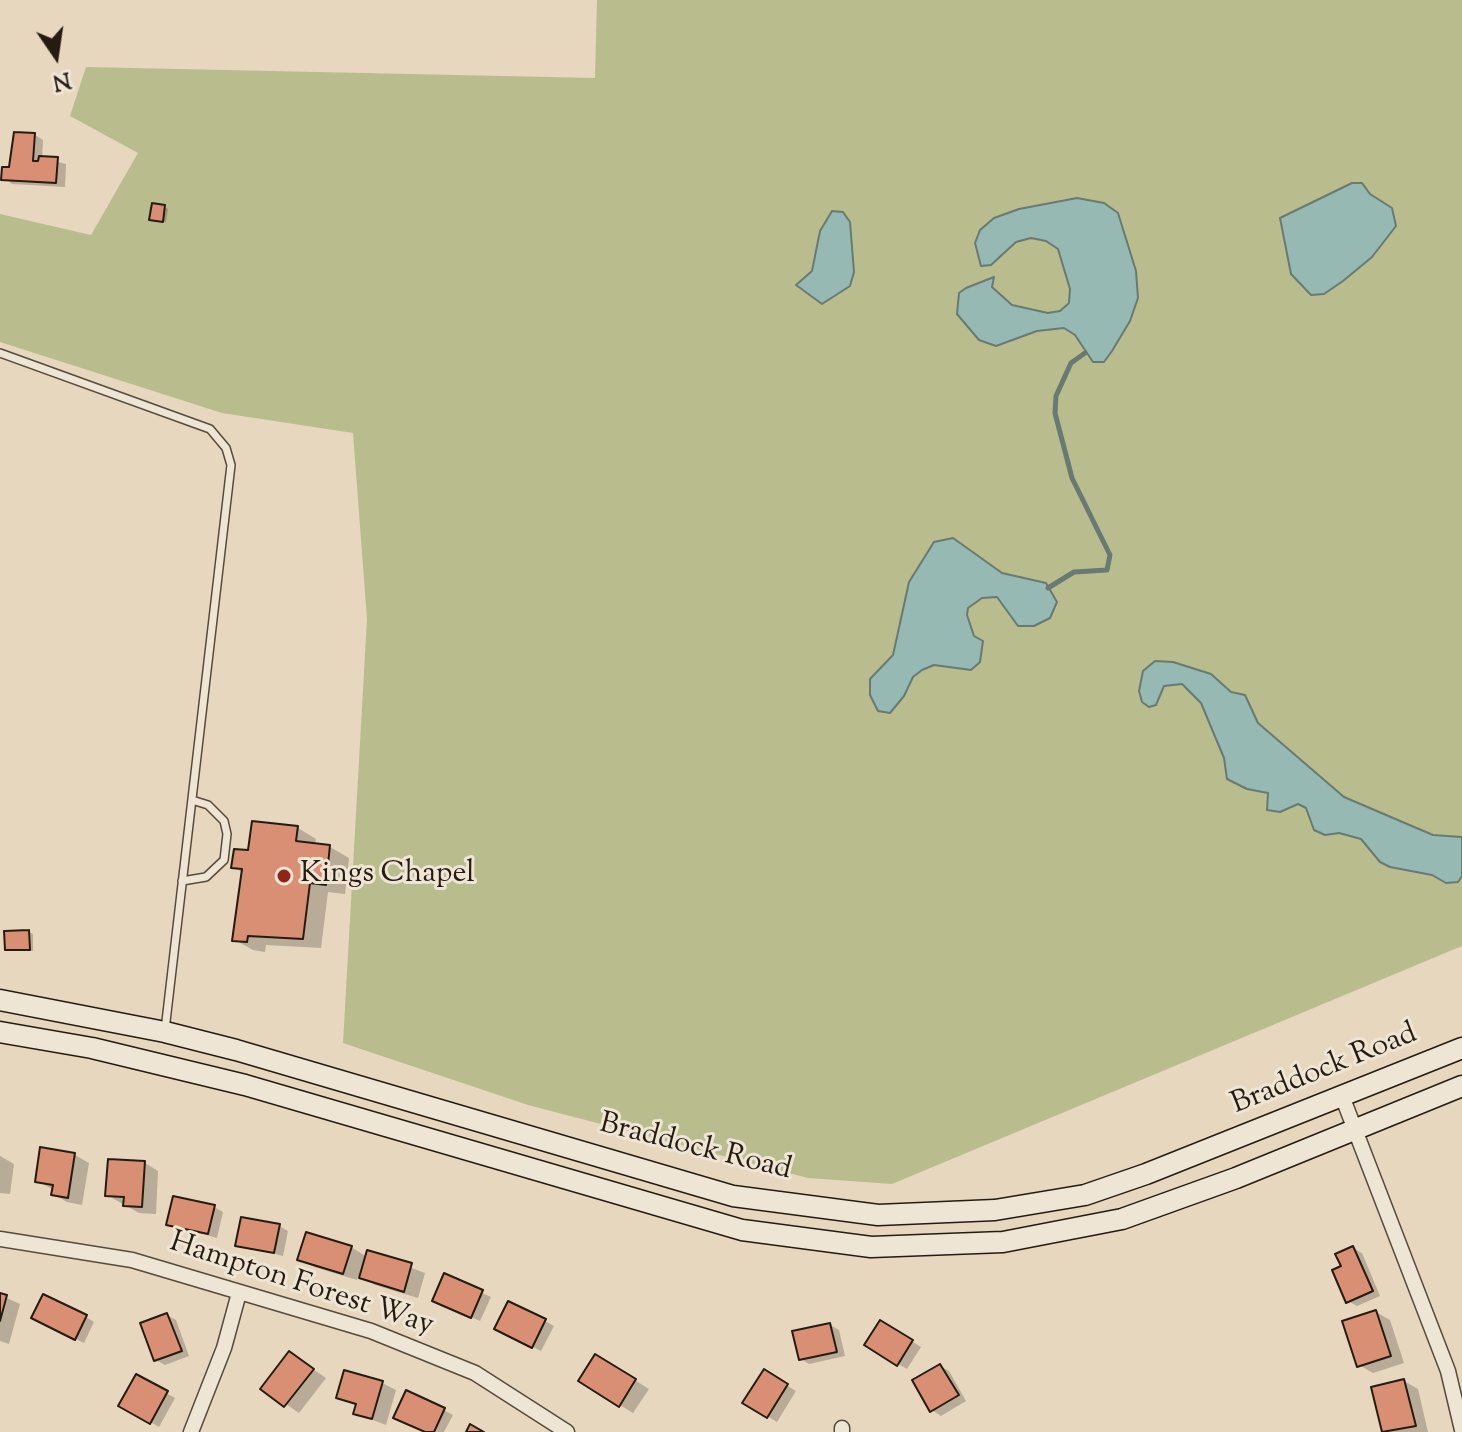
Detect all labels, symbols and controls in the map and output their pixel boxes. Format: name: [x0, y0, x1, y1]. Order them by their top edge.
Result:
north arrow: [16, 16, 96, 96]
text: N: [49, 62, 74, 97]
place label: Kings Chapel: [300, 858, 475, 894]
marker: Kings Chapel: [275, 867, 293, 885]
street label: Braddock Road: [1227, 1017, 1423, 1125]
street label: Braddock Road: [595, 1108, 795, 1190]
street label: Hampton Forest Way: [164, 1226, 438, 1346]

